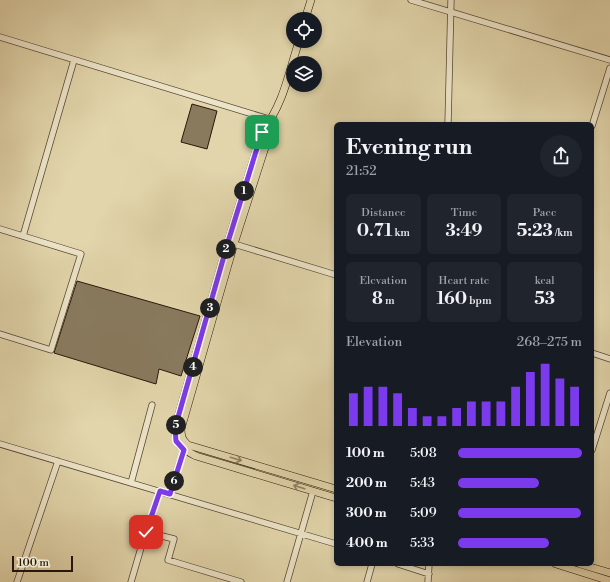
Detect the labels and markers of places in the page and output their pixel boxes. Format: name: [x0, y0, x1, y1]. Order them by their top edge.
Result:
pin: [245, 115, 279, 149]
pin: 1: [234, 181, 254, 201]
pin: 2: [216, 239, 236, 259]
pin: 3: [200, 298, 220, 318]
pin: 4: [183, 357, 203, 377]
pin: 5: [166, 415, 186, 435]
pin: 6: [164, 471, 184, 491]
pin: [129, 515, 163, 549]

